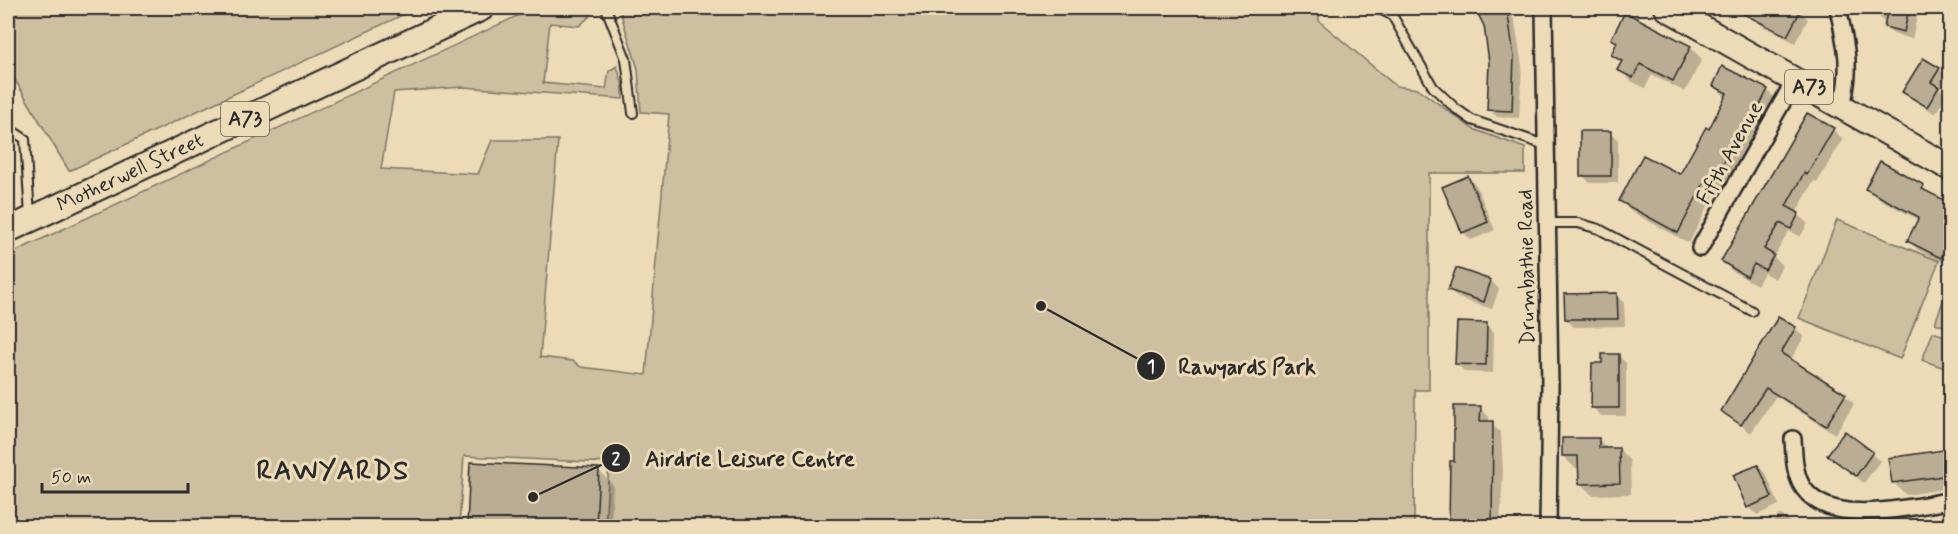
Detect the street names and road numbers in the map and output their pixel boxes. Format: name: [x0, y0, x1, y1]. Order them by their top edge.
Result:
road number: A73: [1785, 70, 1833, 104]
street label: Fifth Avenue: [1690, 96, 1770, 210]
road number: A73: [221, 102, 269, 136]
street label: Motherwell Street: [52, 126, 208, 219]
street label: Drumbathie Road: [1512, 189, 1542, 345]

